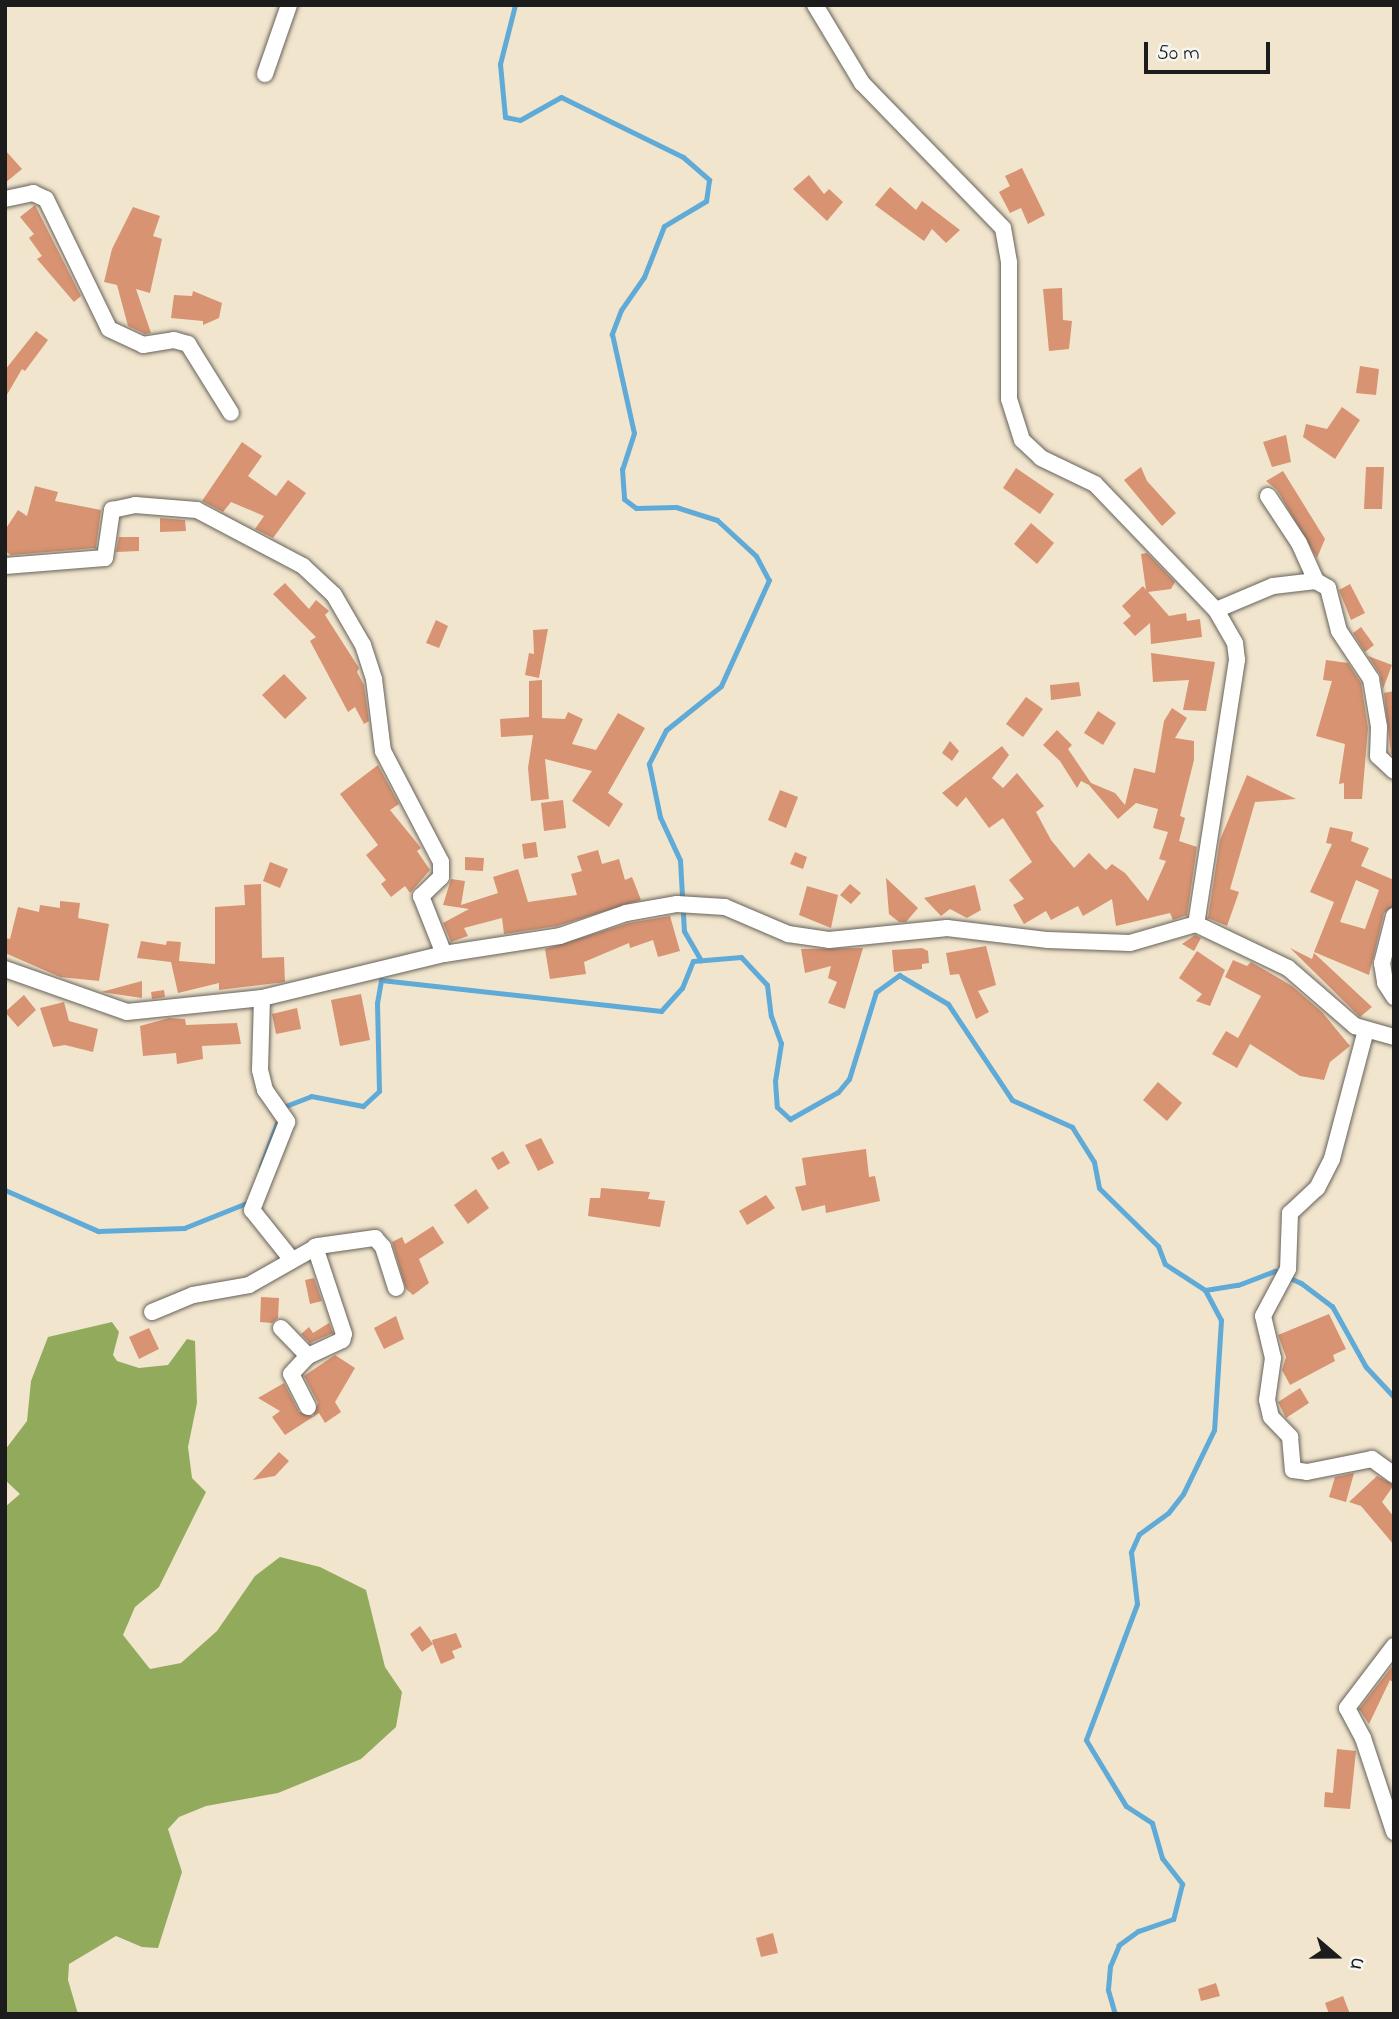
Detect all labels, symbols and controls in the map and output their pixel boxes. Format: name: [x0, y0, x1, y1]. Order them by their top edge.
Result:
scale bar: [1147, 28, 1273, 72]
text: 50 m: [1157, 39, 1200, 69]
north arrow: [1301, 1921, 1371, 1991]
text: U: [1341, 1953, 1371, 1974]

